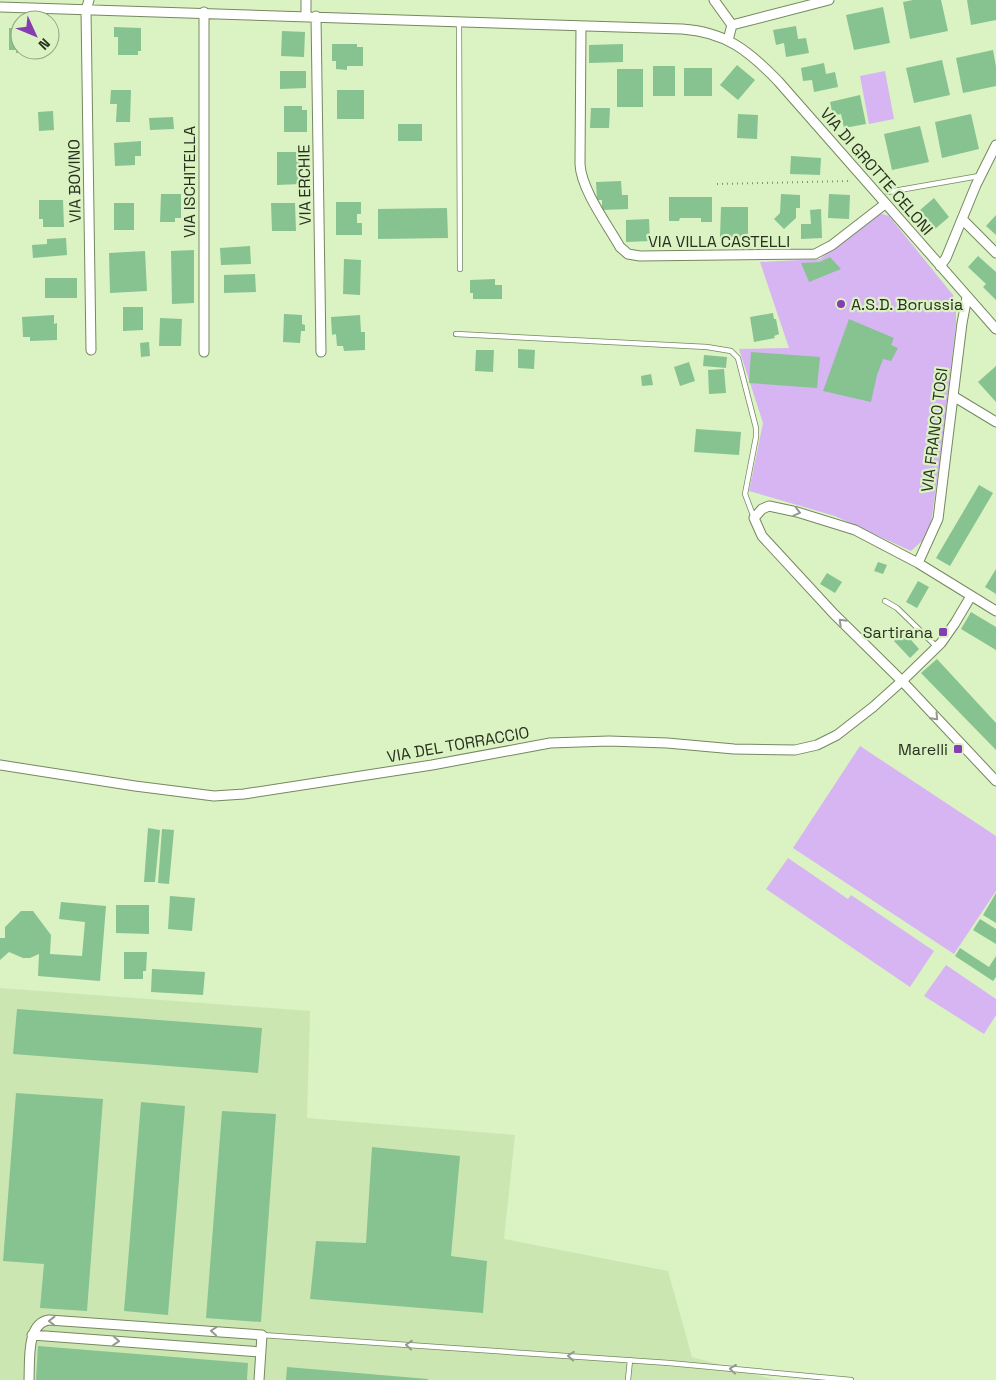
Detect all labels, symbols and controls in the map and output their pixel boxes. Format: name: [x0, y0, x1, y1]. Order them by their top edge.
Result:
north arrow: [10, 10, 60, 60]
text: N: [35, 34, 54, 54]
street label: VIA DI GROTTE CELONI: [816, 103, 938, 239]
street label: VIA ISCHITELLA: [179, 126, 200, 238]
street label: VIA BOVINO: [63, 139, 86, 223]
street label: VIA ERCHIE: [293, 145, 316, 225]
street label: VIA VILLA CASTELLI: [648, 231, 790, 252]
place label: A.S.D. Borussia: [851, 294, 963, 315]
marker: A.S.D. Borussia: [835, 298, 847, 310]
street label: VIA FRANCO TOSI: [916, 367, 953, 493]
one-way arrow: [793, 506, 802, 517]
one-way arrow: [839, 619, 848, 628]
place label: Sartirana: [863, 622, 933, 643]
marker: Sartirana: [937, 626, 949, 638]
one-way arrow: [929, 712, 938, 721]
street label: VIA DEL TORRACCIO: [385, 722, 531, 767]
place label: Marelli: [898, 739, 948, 760]
marker: Marelli: [952, 743, 964, 755]
one-way arrow: [47, 1316, 55, 1326]
one-way arrow: [210, 1326, 218, 1337]
one-way arrow: [112, 1336, 120, 1347]
one-way arrow: [405, 1340, 413, 1351]
one-way arrow: [567, 1351, 575, 1362]
one-way arrow: [729, 1364, 737, 1375]

